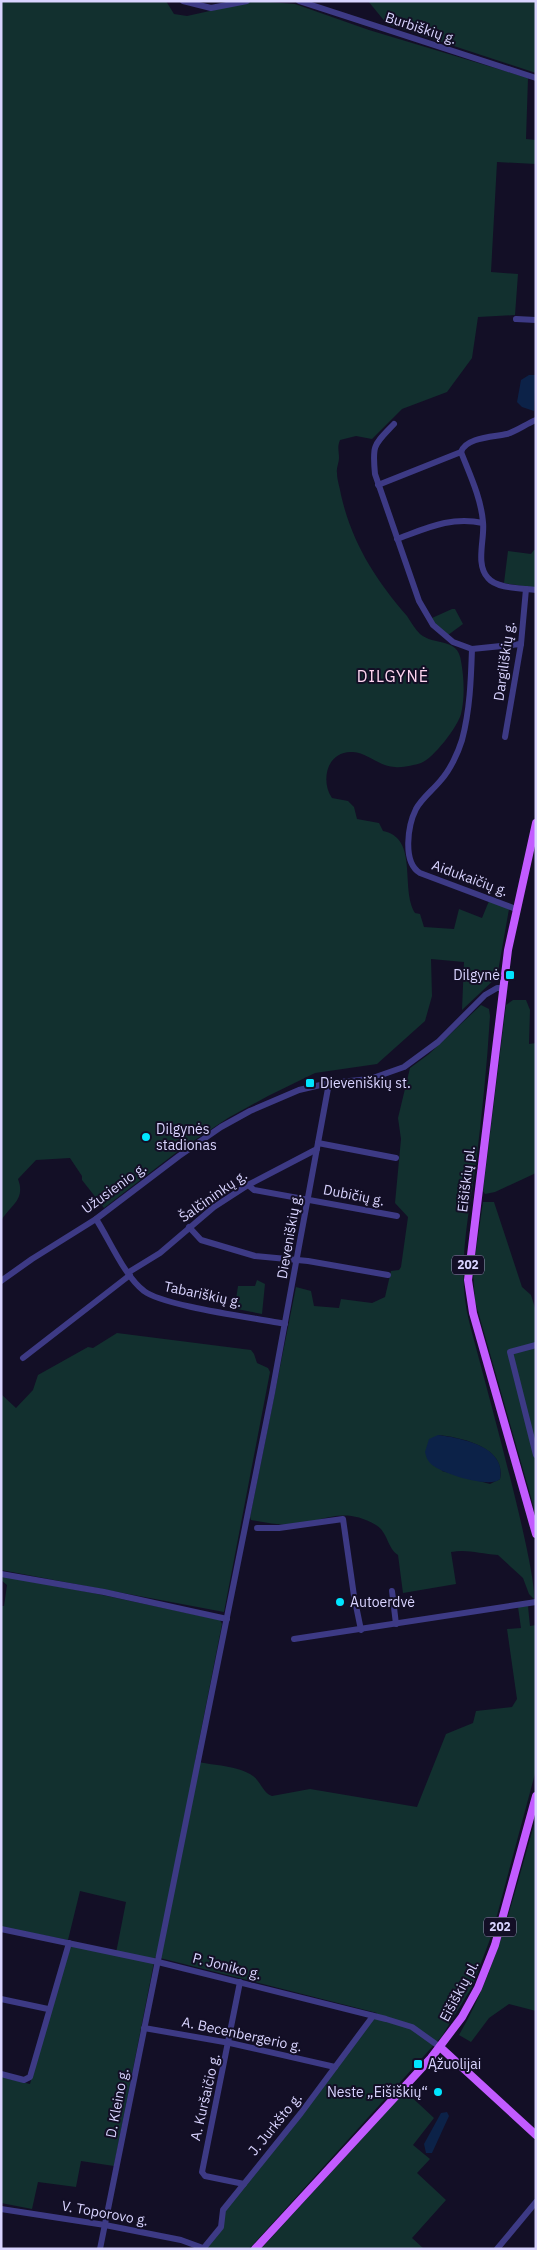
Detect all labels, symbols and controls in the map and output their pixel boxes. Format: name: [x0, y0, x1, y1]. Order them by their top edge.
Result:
street label: Burbiškių g.: [383, 8, 459, 48]
street label: Dargiliškių g.: [490, 620, 518, 702]
district label: DILGYNĖ: [357, 666, 429, 686]
street label: Aidukaičių g.: [429, 856, 511, 900]
place label: Dilgynė: [453, 966, 500, 984]
marker: Dilgynė: [504, 969, 516, 981]
place label: Dieveniškių st.: [320, 1074, 411, 1092]
marker: Dieveniškių st.: [304, 1077, 316, 1089]
place label: Dilgynės stadionas: [156, 1120, 217, 1154]
marker: Dilgynės stadionas: [140, 1131, 152, 1143]
street label: Eišiškių pl.: [453, 1145, 479, 1213]
street label: Užusienio g.: [78, 1158, 150, 1218]
street label: Šalčininkų g.: [175, 1165, 251, 1226]
street label: Dubičių g.: [322, 1180, 386, 1210]
street label: Dieveniškių g.: [273, 1192, 305, 1280]
road number: 202: [452, 1256, 484, 1274]
street label: Tabariškių g.: [162, 1277, 244, 1311]
place label: Autoerdvė: [350, 1593, 415, 1611]
marker: Autoerdvė: [334, 1596, 346, 1608]
road number: 202: [484, 1918, 516, 1936]
street label: P. Joniko g.: [191, 1949, 263, 1983]
street label: Eišiškių pl.: [435, 1957, 483, 2025]
street label: A. Becenbergerio g.: [180, 2012, 304, 2056]
street label: A. Kuršaičio g.: [186, 2052, 224, 2142]
place label: Ąžuolijai: [428, 2055, 481, 2073]
marker: Ąžuolijai: [412, 2058, 424, 2070]
street label: D. Kleino g.: [101, 2067, 133, 2139]
place label: Neste „Eišiškių“: [327, 2083, 428, 2101]
marker: Neste „Eišiškių“: [432, 2086, 444, 2098]
street label: J. Jurkšto g.: [244, 2089, 306, 2159]
street label: V. Toporovo g.: [60, 2197, 150, 2229]

